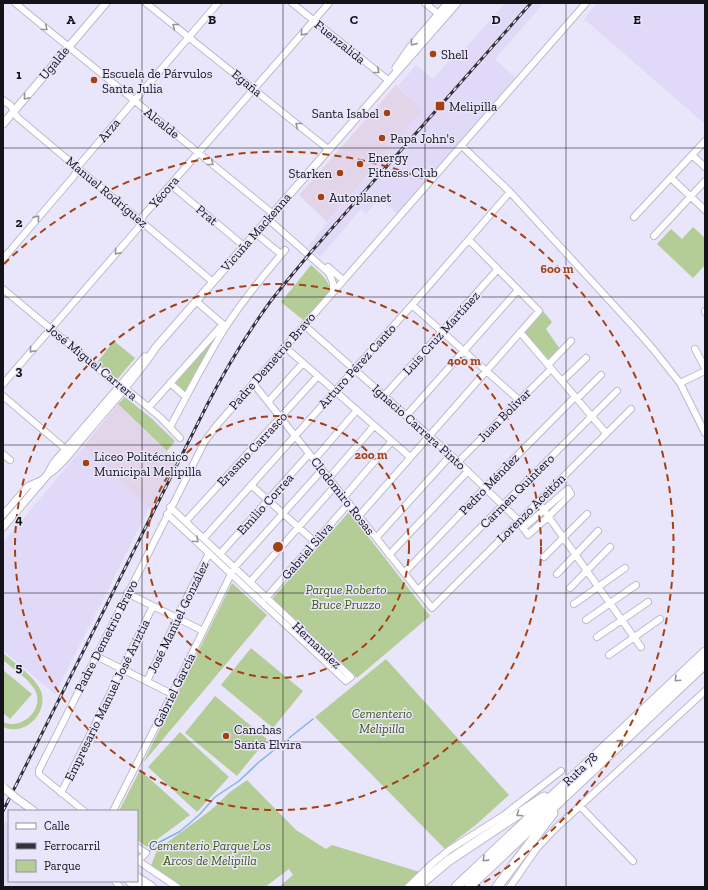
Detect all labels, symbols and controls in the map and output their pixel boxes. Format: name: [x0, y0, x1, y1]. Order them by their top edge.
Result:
text: A: [67, 12, 76, 27]
text: B: [208, 12, 216, 27]
text: C: [350, 12, 358, 27]
text: D: [491, 12, 501, 27]
text: E: [633, 12, 641, 27]
street label: Fuenzalida: [312, 17, 369, 67]
one-way arrow: [40, 23, 47, 30]
one-way arrow: [172, 23, 179, 30]
one-way arrow: [301, 28, 308, 35]
one-way arrow: [411, 39, 418, 46]
street label: Ugalde: [36, 43, 72, 83]
place label: Shell: [441, 47, 469, 62]
marker: Shell: [428, 49, 438, 59]
place label: Escuela de Párvulos Santa Julia: [102, 66, 213, 96]
street label: Egaña: [229, 66, 266, 100]
text: 1: [16, 67, 22, 82]
one-way arrow: [372, 67, 380, 74]
marker: Escuela de Párvulos Santa Julia: [89, 75, 99, 85]
one-way arrow: [24, 92, 31, 99]
place label: Melipilla: [449, 99, 498, 114]
marker: Melipilla: [434, 100, 446, 112]
street label: Alcalde: [141, 104, 183, 142]
place label: Santa Isabel: [312, 106, 380, 121]
marker: Santa Isabel: [382, 108, 392, 118]
street label: Arza: [95, 115, 124, 145]
one-way arrow: [296, 122, 303, 129]
place label: Papa John's: [390, 131, 455, 146]
marker: Papa John's: [377, 133, 387, 143]
place label: Energy Fitness Club: [368, 150, 438, 180]
street label: Manuel Rodríguez: [63, 153, 151, 231]
one-way arrow: [206, 158, 213, 165]
marker: Energy Fitness Club: [355, 159, 365, 169]
place label: Starken: [288, 166, 333, 181]
marker: Starken: [335, 168, 345, 178]
street label: Yécora: [145, 172, 182, 212]
street label: Vicuña Mackenna: [217, 189, 295, 275]
place label: Autoplanet: [329, 190, 391, 205]
marker: Autoplanet: [316, 192, 326, 202]
street label: Prat: [193, 202, 221, 229]
text: 2: [16, 215, 23, 230]
one-way arrow: [33, 216, 40, 223]
one-way arrow: [115, 247, 122, 254]
text: 600 m: [540, 262, 574, 276]
street label: Luis Cruz Martínez: [399, 288, 483, 378]
street label: Padre Demetrio Bravo: [226, 309, 319, 413]
street label: Arturo Pérez Canto: [315, 320, 399, 411]
street label: José Miguel Carrera: [44, 321, 141, 404]
one-way arrow: [30, 345, 37, 353]
text: 400 m: [447, 354, 481, 368]
text: 3: [16, 363, 23, 378]
street label: Ignacio Carrera Pinto: [369, 381, 469, 473]
street label: Juan Bolívar: [474, 385, 534, 445]
street label: Erasmo Carrasco: [214, 408, 290, 489]
text: 200 m: [354, 448, 388, 462]
place label: Liceo Politécnico Municipal Melipilla: [94, 449, 202, 479]
street label: Pedro Méndez: [456, 450, 522, 518]
street label: Carmen Quintero: [477, 451, 557, 531]
street label: Clodomiro Rosas: [308, 454, 378, 538]
marker: Liceo Politécnico Municipal Melipilla: [81, 458, 91, 468]
street label: Emilio Correa: [233, 470, 297, 538]
street label: Lorenzo Aceitón: [494, 470, 569, 545]
text: 4: [15, 512, 23, 527]
street label: Gabriel Silva: [278, 519, 336, 583]
one-way arrow: [191, 535, 198, 542]
centre of rings: [271, 540, 285, 554]
street label: José Manuel González: [144, 558, 212, 676]
street label: Padre Demetrio Bravo: [71, 577, 141, 695]
park label: Parque Roberto Bruce Pruzzo: [305, 582, 387, 612]
street label: Empresario Manuel José Ariztia: [61, 616, 153, 783]
street label: Hernandez: [289, 619, 345, 671]
street label: Gabriel García: [150, 650, 199, 729]
text: 5: [16, 660, 23, 675]
one-way arrow: [674, 674, 681, 681]
park label: Cementerio Melipilla: [352, 706, 412, 736]
place label: Canchas Santa Elvira: [234, 722, 302, 752]
marker: Canchas Santa Elvira: [221, 731, 231, 741]
one-way arrow: [616, 740, 624, 747]
street label: Ruta 78: [559, 749, 601, 789]
one-way arrow: [516, 809, 523, 817]
legend: [8, 810, 138, 882]
text: Calle: [44, 819, 70, 833]
park label: Cementerio Parque Los Arcos de Melipilla: [149, 838, 271, 868]
text: Ferrocarril: [44, 839, 100, 853]
one-way arrow: [482, 855, 489, 862]
text: Parque: [44, 859, 81, 873]

